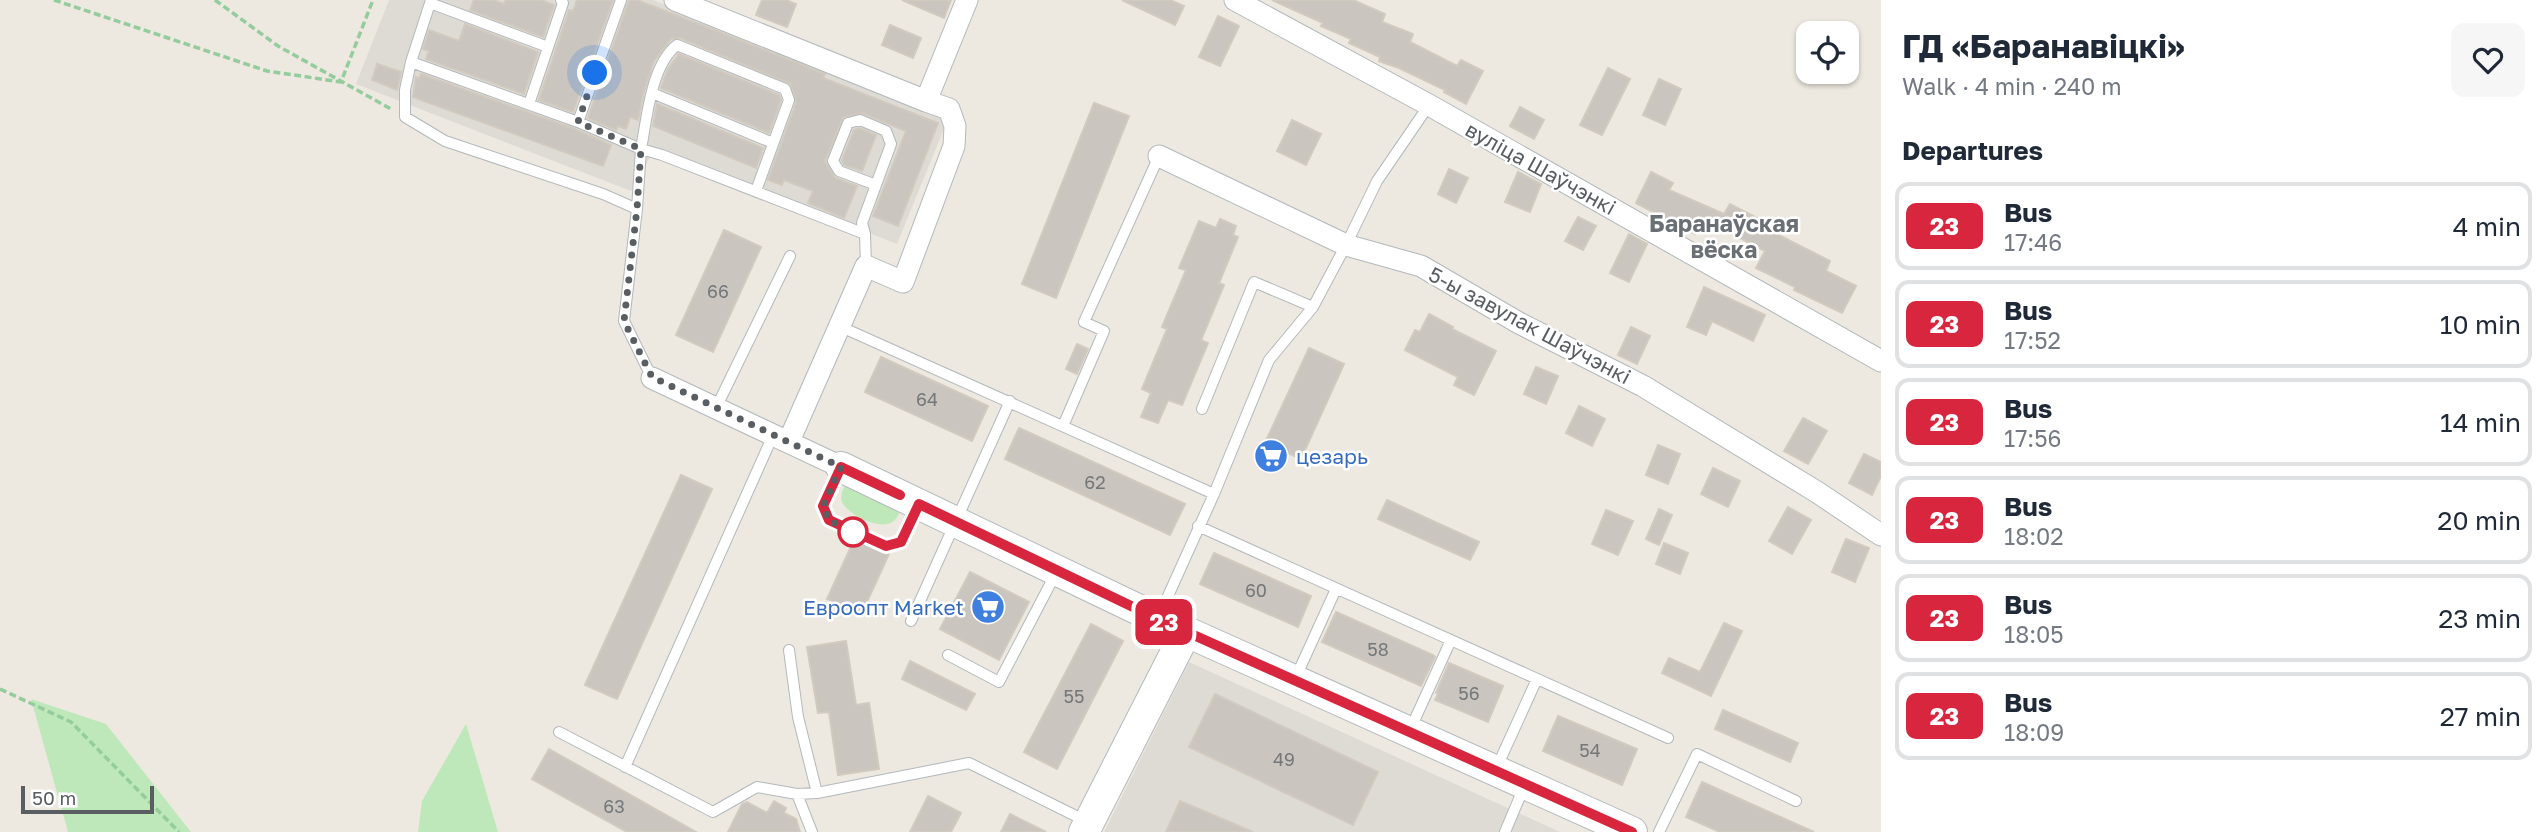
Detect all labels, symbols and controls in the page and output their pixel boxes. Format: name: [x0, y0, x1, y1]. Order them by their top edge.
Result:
map controls: [1796, 21, 1859, 84]
button: locate: [1796, 21, 1859, 84]
button: heart: [2451, 23, 2525, 97]
text: ГД «Баранавіцкі»: [1902, 26, 2185, 65]
your location: [577, 55, 612, 90]
text: Walk · 4 min · 240 m: [1902, 72, 2122, 100]
street label: вуліца Шаўчэнкі: [1461, 116, 1621, 220]
text: Departures: [1902, 135, 2043, 166]
text: Bus: [2004, 197, 2052, 228]
district label: Баранаўская вёска: [1649, 209, 1799, 263]
text: 23: [1930, 211, 1959, 240]
text: 4 min: [2453, 211, 2521, 242]
text: 17:46: [2004, 228, 2062, 256]
street label: 5-ы завулак Шаўчэнкі: [1424, 261, 1636, 389]
house number: 66: [707, 280, 729, 302]
text: Bus: [2004, 295, 2052, 326]
text: 23: [1930, 309, 1959, 338]
text: 10 min: [2440, 309, 2521, 340]
text: 17:52: [2004, 326, 2061, 354]
house number: 64: [916, 388, 938, 410]
text: Bus: [2004, 393, 2052, 424]
text: 23: [1930, 407, 1959, 436]
text: 14 min: [2440, 407, 2521, 438]
text: 17:56: [2004, 424, 2062, 452]
supermarket icon: цезарь: [1252, 437, 1290, 475]
place label: цезарь: [1296, 443, 1368, 469]
house number: 62: [1084, 471, 1106, 493]
text: Bus: [2004, 491, 2052, 522]
text: 23: [1930, 505, 1959, 534]
text: 20 min: [2437, 505, 2521, 536]
unlabelled marker: [838, 517, 868, 547]
text: 18:02: [2004, 522, 2064, 550]
house number: 60: [1245, 579, 1267, 601]
supermarket icon: Евроопт Market: [969, 588, 1007, 626]
text: Bus: [2004, 589, 2052, 620]
place label: Евроопт Market: [803, 594, 964, 620]
line badge: 23: [1132, 599, 1196, 645]
text: 23: [1930, 603, 1959, 632]
text: 23 min: [2438, 603, 2521, 634]
text: 23: [1149, 607, 1179, 636]
text: 18:05: [2004, 620, 2064, 648]
house number: 58: [1367, 638, 1389, 660]
house number: 56: [1458, 682, 1480, 704]
house number: 55: [1064, 685, 1084, 707]
text: Bus: [2004, 687, 2052, 718]
text: 23: [1930, 701, 1959, 730]
text: 27 min: [2440, 701, 2521, 732]
text: 18:09: [2004, 718, 2064, 746]
house number: 54: [1579, 739, 1601, 761]
house number: 49: [1273, 748, 1295, 770]
scale bar: [21, 783, 154, 815]
text: 50 m: [32, 786, 76, 809]
house number: 63: [603, 795, 625, 817]

